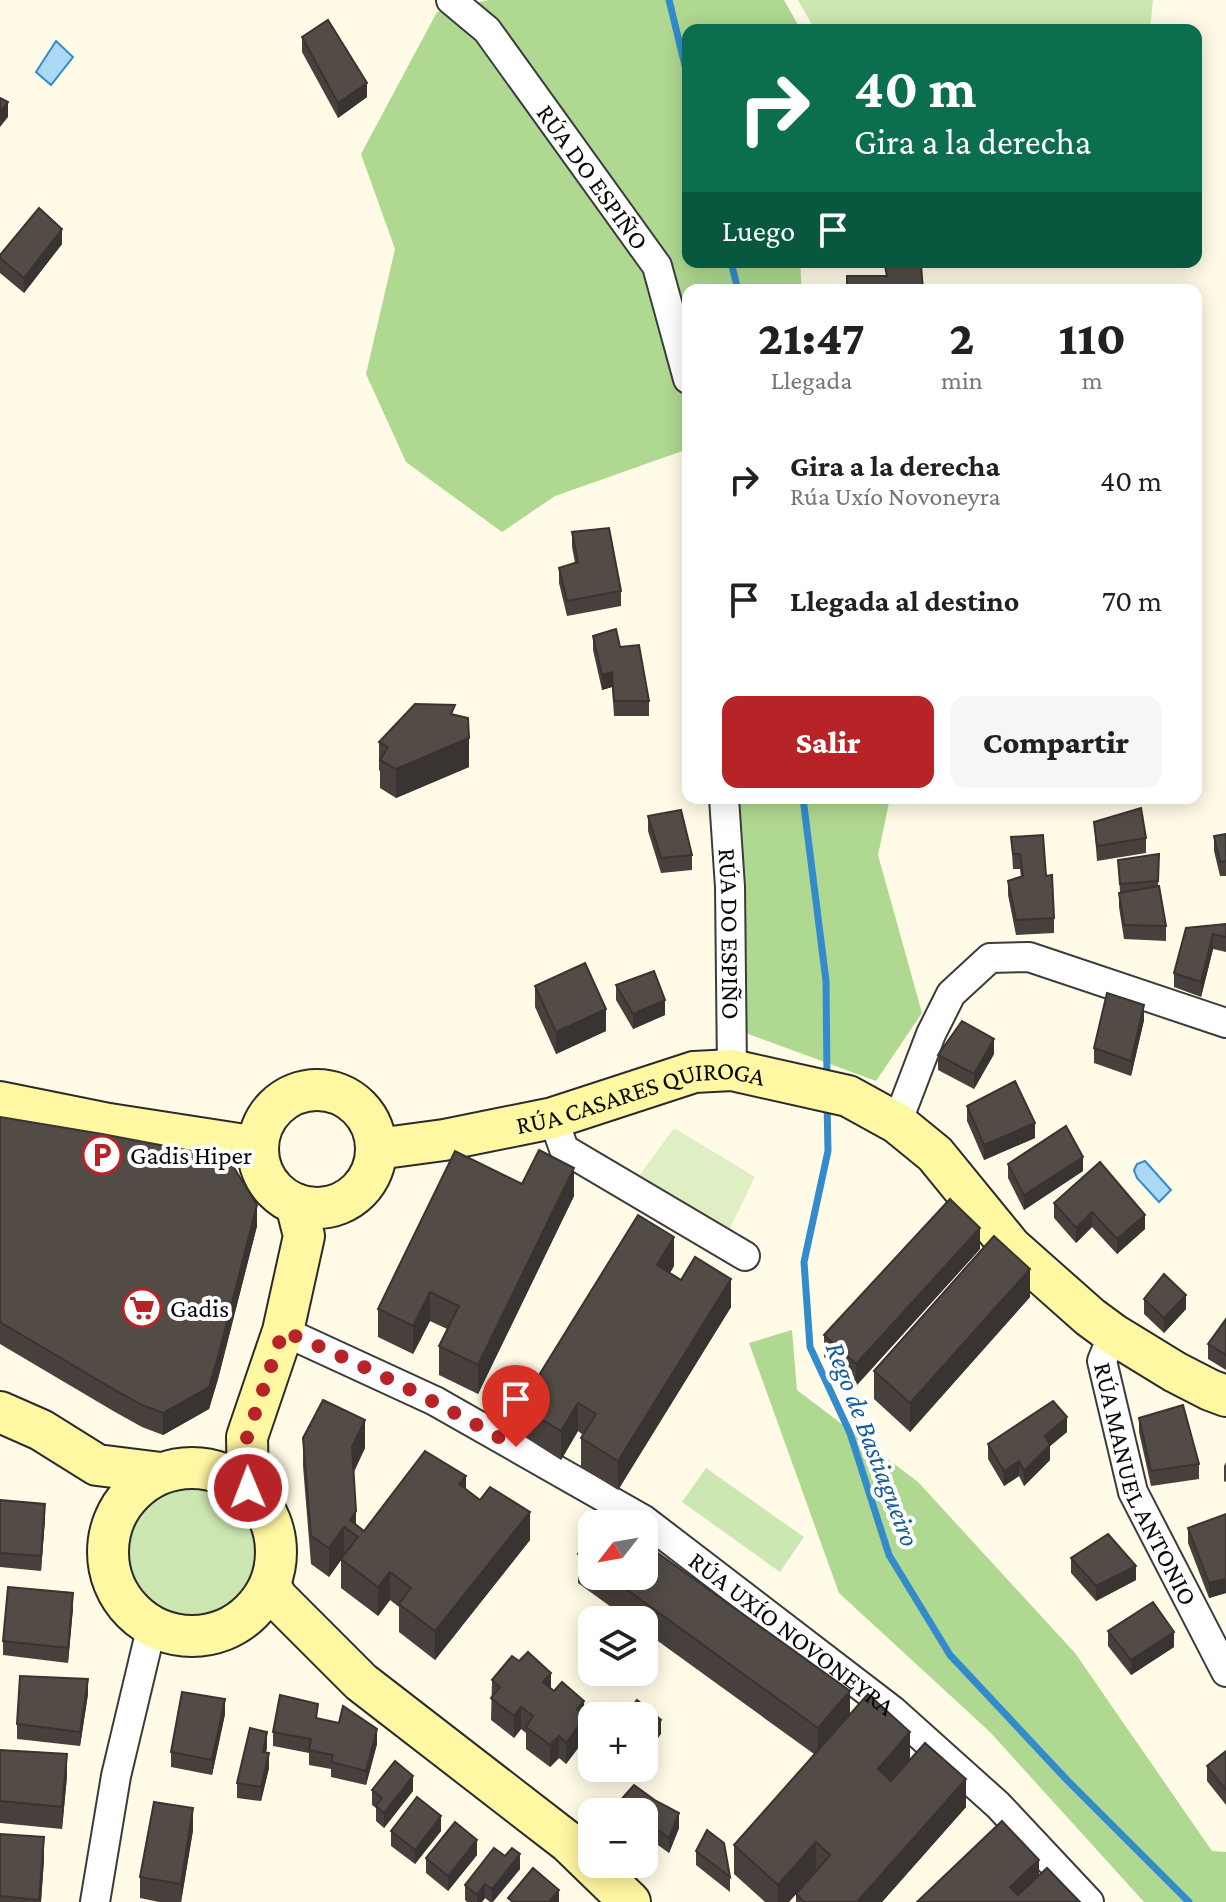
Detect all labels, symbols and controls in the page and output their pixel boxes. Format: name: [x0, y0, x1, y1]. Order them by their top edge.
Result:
icon: right: [722, 56, 826, 160]
text: 40 m: [854, 57, 976, 119]
street label: RÚA DO ESPIÑO: [531, 99, 655, 255]
text: Gira a la derecha: [854, 122, 1091, 162]
icon: arrive: [811, 208, 855, 252]
text: Luego: [722, 214, 795, 247]
text: 21:47: [758, 311, 865, 364]
text: 2: [949, 311, 974, 364]
text: 110: [1059, 311, 1126, 364]
text: Llegada: [771, 366, 852, 395]
text: min: [941, 366, 983, 395]
text: m: [1082, 366, 1103, 395]
text: Gira a la derecha: [790, 449, 1000, 482]
icon: right: [722, 458, 766, 502]
text: 40 m: [1100, 464, 1162, 497]
text: Rúa Uxío Novoneyra: [790, 482, 1001, 511]
icon: arrive: [722, 578, 766, 622]
text: Llegada al destino: [790, 584, 1019, 617]
text: 70 m: [1102, 584, 1162, 617]
button: Salir: [722, 696, 934, 788]
button: Compartir: [950, 696, 1162, 788]
street label: RÚA DO ESPIÑO: [713, 847, 746, 1020]
street label: RÚA CASARES QUIROGA: [513, 1055, 768, 1140]
parking icon: Gadis Hiper: [81, 1134, 123, 1176]
place label: Gadis Hiper: [130, 1141, 252, 1170]
supermarket icon: Gadis: [121, 1287, 163, 1329]
place label: Gadis: [170, 1294, 229, 1323]
water label: Rego de Bastiagueiro: [820, 1337, 926, 1551]
street label: RÚA MANUEL ANTONIO: [1088, 1359, 1203, 1610]
pin: [482, 1365, 550, 1447]
icon: arrive: [494, 1377, 538, 1421]
position arrow: [206, 1446, 290, 1530]
north arrow: [578, 1510, 658, 1590]
map controls: [578, 1510, 658, 1878]
street label: RÚA UXÍO NOVONEYRA: [683, 1545, 900, 1721]
button: layers: [578, 1606, 658, 1686]
button: +: [578, 1702, 658, 1782]
button: −: [578, 1798, 658, 1878]

